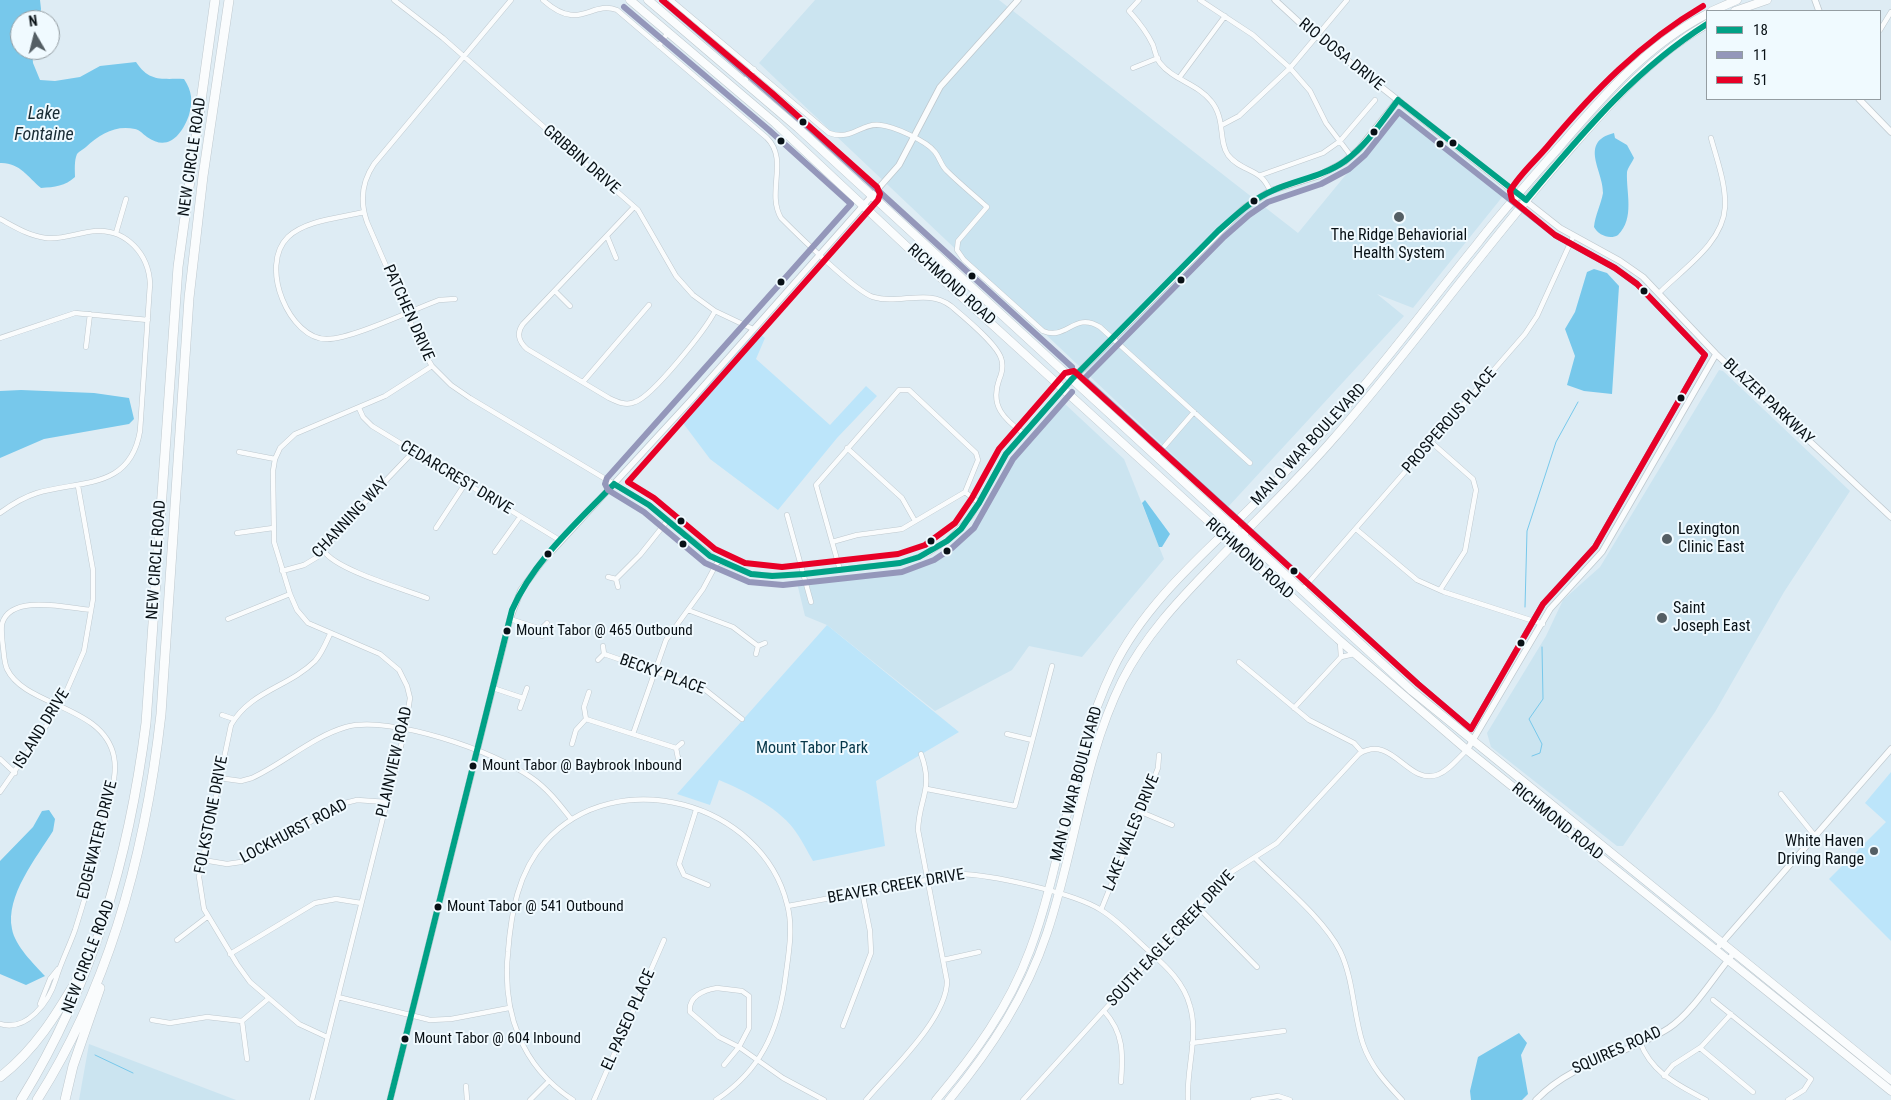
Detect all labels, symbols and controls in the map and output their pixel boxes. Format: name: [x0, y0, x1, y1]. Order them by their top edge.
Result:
north arrow: [10, 10, 60, 60]
legend: [1706, 10, 1881, 100]
text: N: [28, 13, 38, 30]
street label: RIO DOSA DRIVE: [1294, 15, 1388, 95]
text: 18: [1753, 21, 1768, 39]
text: 11: [1753, 46, 1768, 64]
text: 51: [1753, 71, 1768, 89]
street label: NEW CIRCLE ROAD: [175, 96, 211, 218]
water label: Lake Fontaine: [14, 103, 74, 146]
unlabelled marker: [798, 117, 808, 127]
street label: GRIBBIN DRIVE: [539, 121, 623, 199]
unlabelled marker: [1369, 127, 1379, 137]
unlabelled marker: [776, 136, 786, 146]
unlabelled marker: [1448, 138, 1458, 148]
unlabelled marker: [1435, 139, 1445, 149]
unlabelled marker: [1249, 196, 1259, 206]
marker: The Ridge Behaviorial Health System: [1392, 210, 1406, 224]
place label: The Ridge Behaviorial Health System: [1331, 226, 1467, 264]
street label: RICHMOND ROAD: [903, 240, 999, 330]
street label: PATCHEN DRIVE: [378, 262, 438, 364]
unlabelled marker: [967, 271, 977, 281]
unlabelled marker: [1176, 275, 1186, 285]
unlabelled marker: [776, 277, 786, 287]
unlabelled marker: [1639, 286, 1649, 296]
street label: BLAZER PARKWAY: [1719, 355, 1817, 449]
street label: PROSPEROUS PLACE: [1399, 364, 1501, 478]
street label: MAN O WAR BOULEVARD: [1248, 380, 1370, 510]
unlabelled marker: [1676, 393, 1686, 403]
street label: CEDARCREST DRIVE: [396, 437, 516, 519]
street label: CHANNING WAY: [309, 473, 393, 563]
street label: NEW CIRCLE ROAD: [143, 500, 171, 620]
street label: RICHMOND ROAD: [1201, 514, 1297, 604]
unlabelled marker: [676, 516, 686, 526]
place label: Lexington Clinic East: [1678, 520, 1745, 558]
marker: Lexington Clinic East: [1660, 532, 1674, 546]
unlabelled marker: [926, 536, 936, 546]
unlabelled marker: [678, 539, 688, 549]
unlabelled marker: [942, 546, 952, 556]
unlabelled marker: [543, 549, 553, 559]
unlabelled marker: [1289, 566, 1299, 576]
place label: Saint Joseph East: [1673, 599, 1750, 637]
marker: Saint Joseph East: [1655, 611, 1669, 625]
place label: Mount Tabor @ 465 Outbound: [516, 622, 693, 640]
marker: Mount Tabor @ 465 Outbound: [502, 626, 512, 636]
unlabelled marker: [1516, 638, 1526, 648]
street label: BECKY PLACE: [617, 651, 707, 699]
street label: ISLAND DRIVE: [10, 686, 74, 772]
street label: MAN O WAR BOULEVARD: [1047, 704, 1107, 864]
street label: PLAINVIEW ROAD: [373, 705, 417, 819]
park label: Mount Tabor Park: [756, 739, 868, 759]
street label: FOLKSTONE DRIVE: [191, 754, 233, 876]
place label: Mount Tabor @ Baybrook Inbound: [482, 757, 682, 775]
marker: Mount Tabor @ Baybrook Inbound: [468, 761, 478, 771]
street label: LAKE WALES DRIVE: [1100, 772, 1164, 894]
street label: EDGEWATER DRIVE: [74, 779, 122, 901]
street label: RICHMOND ROAD: [1507, 779, 1607, 865]
street label: LOCKHURST ROAD: [237, 796, 351, 868]
place label: White Haven Driving Range: [1777, 832, 1864, 870]
marker: White Haven Driving Range: [1868, 845, 1880, 857]
street label: BEAVER CREEK DRIVE: [826, 866, 966, 908]
street label: SOUTH EAGLE CREEK DRIVE: [1103, 867, 1239, 1011]
street label: NEW CIRCLE ROAD: [59, 898, 119, 1016]
place label: Mount Tabor @ 541 Outbound: [447, 898, 624, 916]
marker: Mount Tabor @ 541 Outbound: [433, 902, 443, 912]
street label: EL PASEO PLACE: [598, 966, 660, 1074]
street label: SQUIRES ROAD: [1569, 1023, 1665, 1079]
place label: Mount Tabor @ 604 Inbound: [414, 1030, 581, 1048]
marker: Mount Tabor @ 604 Inbound: [400, 1034, 410, 1044]

